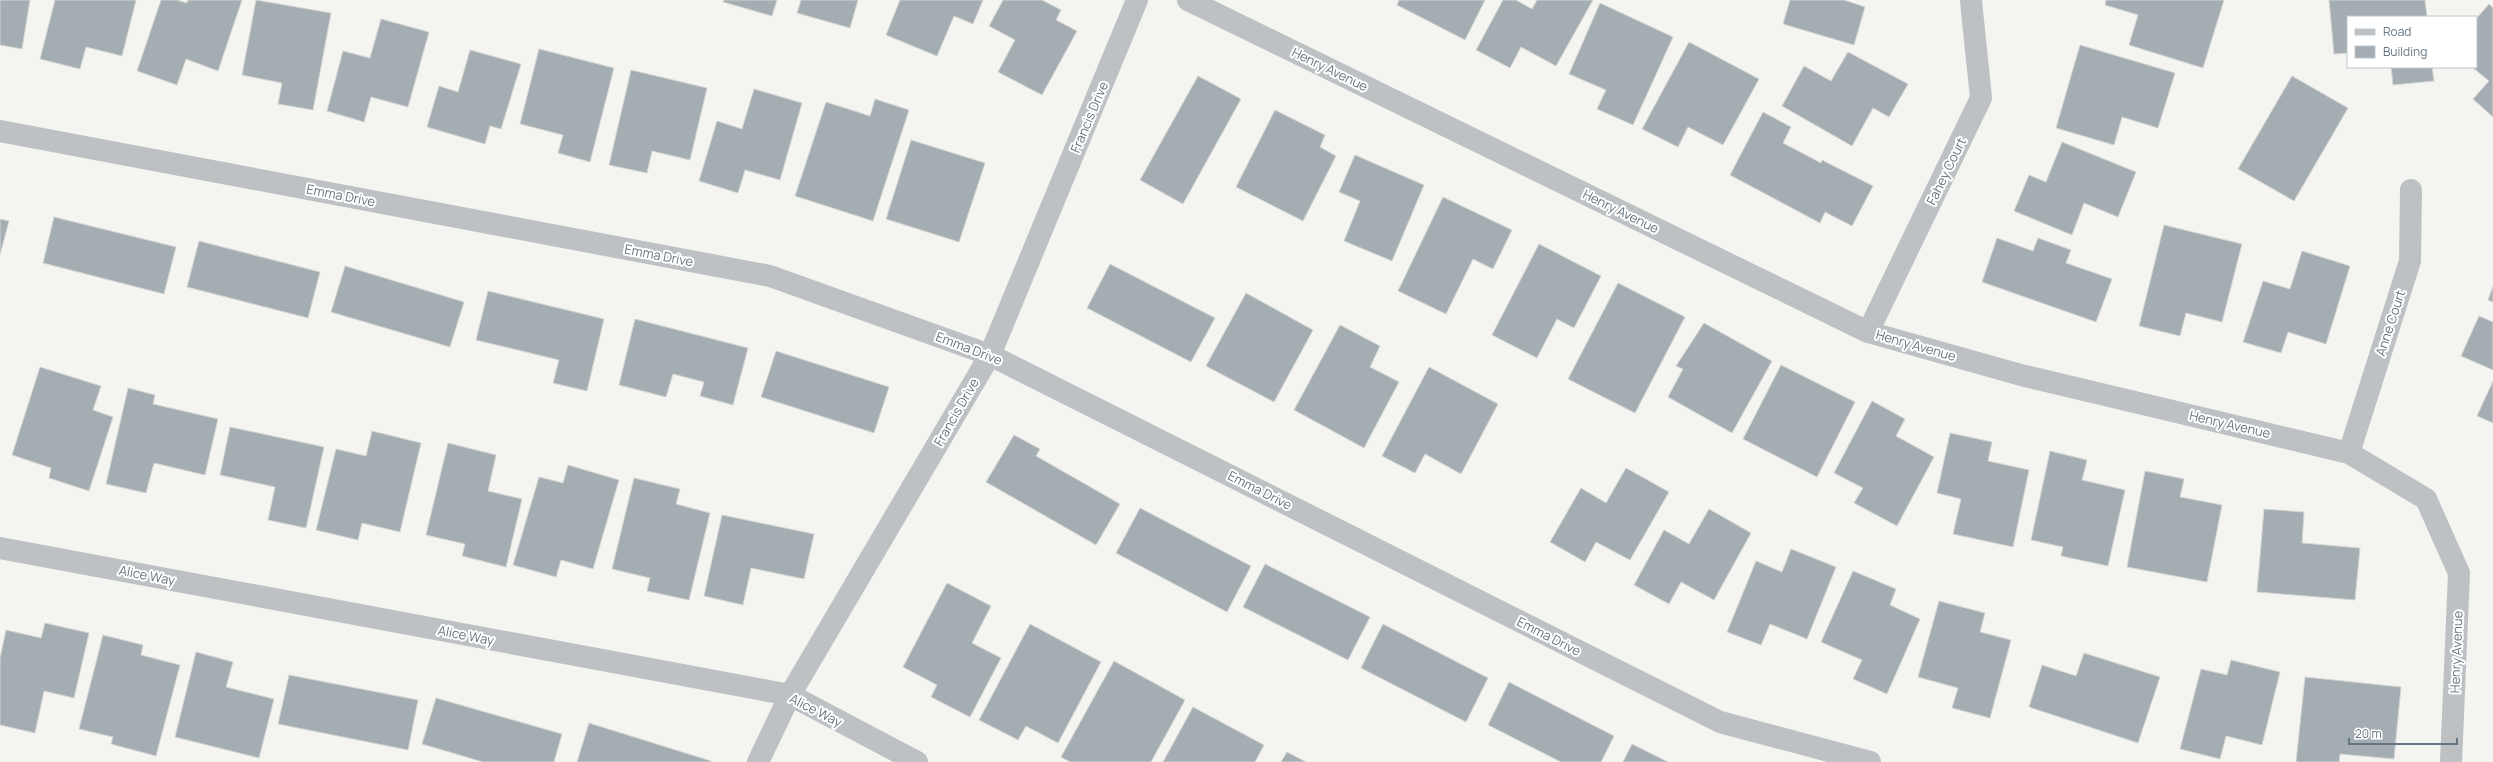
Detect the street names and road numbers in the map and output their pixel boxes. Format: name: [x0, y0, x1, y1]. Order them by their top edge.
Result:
street label: Henry Avenue: [1289, 43, 1371, 95]
street label: Francis Drive: [1066, 78, 1112, 155]
street label: Fahey Court: [1922, 134, 1970, 208]
street label: Emma Drive: [305, 180, 377, 211]
street label: Henry Avenue: [1580, 185, 1662, 237]
street label: Emma Drive: [623, 240, 695, 271]
street label: Anne Court: [2371, 288, 2409, 358]
street label: Henry Avenue: [1874, 325, 1959, 365]
street label: Emma Drive: [933, 327, 1005, 369]
street label: Francis Drive: [929, 374, 983, 449]
street label: Henry Avenue: [2188, 406, 2273, 442]
street label: Emma Drive: [1225, 466, 1295, 514]
street label: Alice Way: [117, 561, 177, 589]
street label: Henry Avenue: [2446, 610, 2466, 694]
street label: Emma Drive: [1514, 612, 1584, 660]
street label: Alice Way: [436, 621, 496, 649]
street label: Alice Way: [787, 689, 846, 731]

